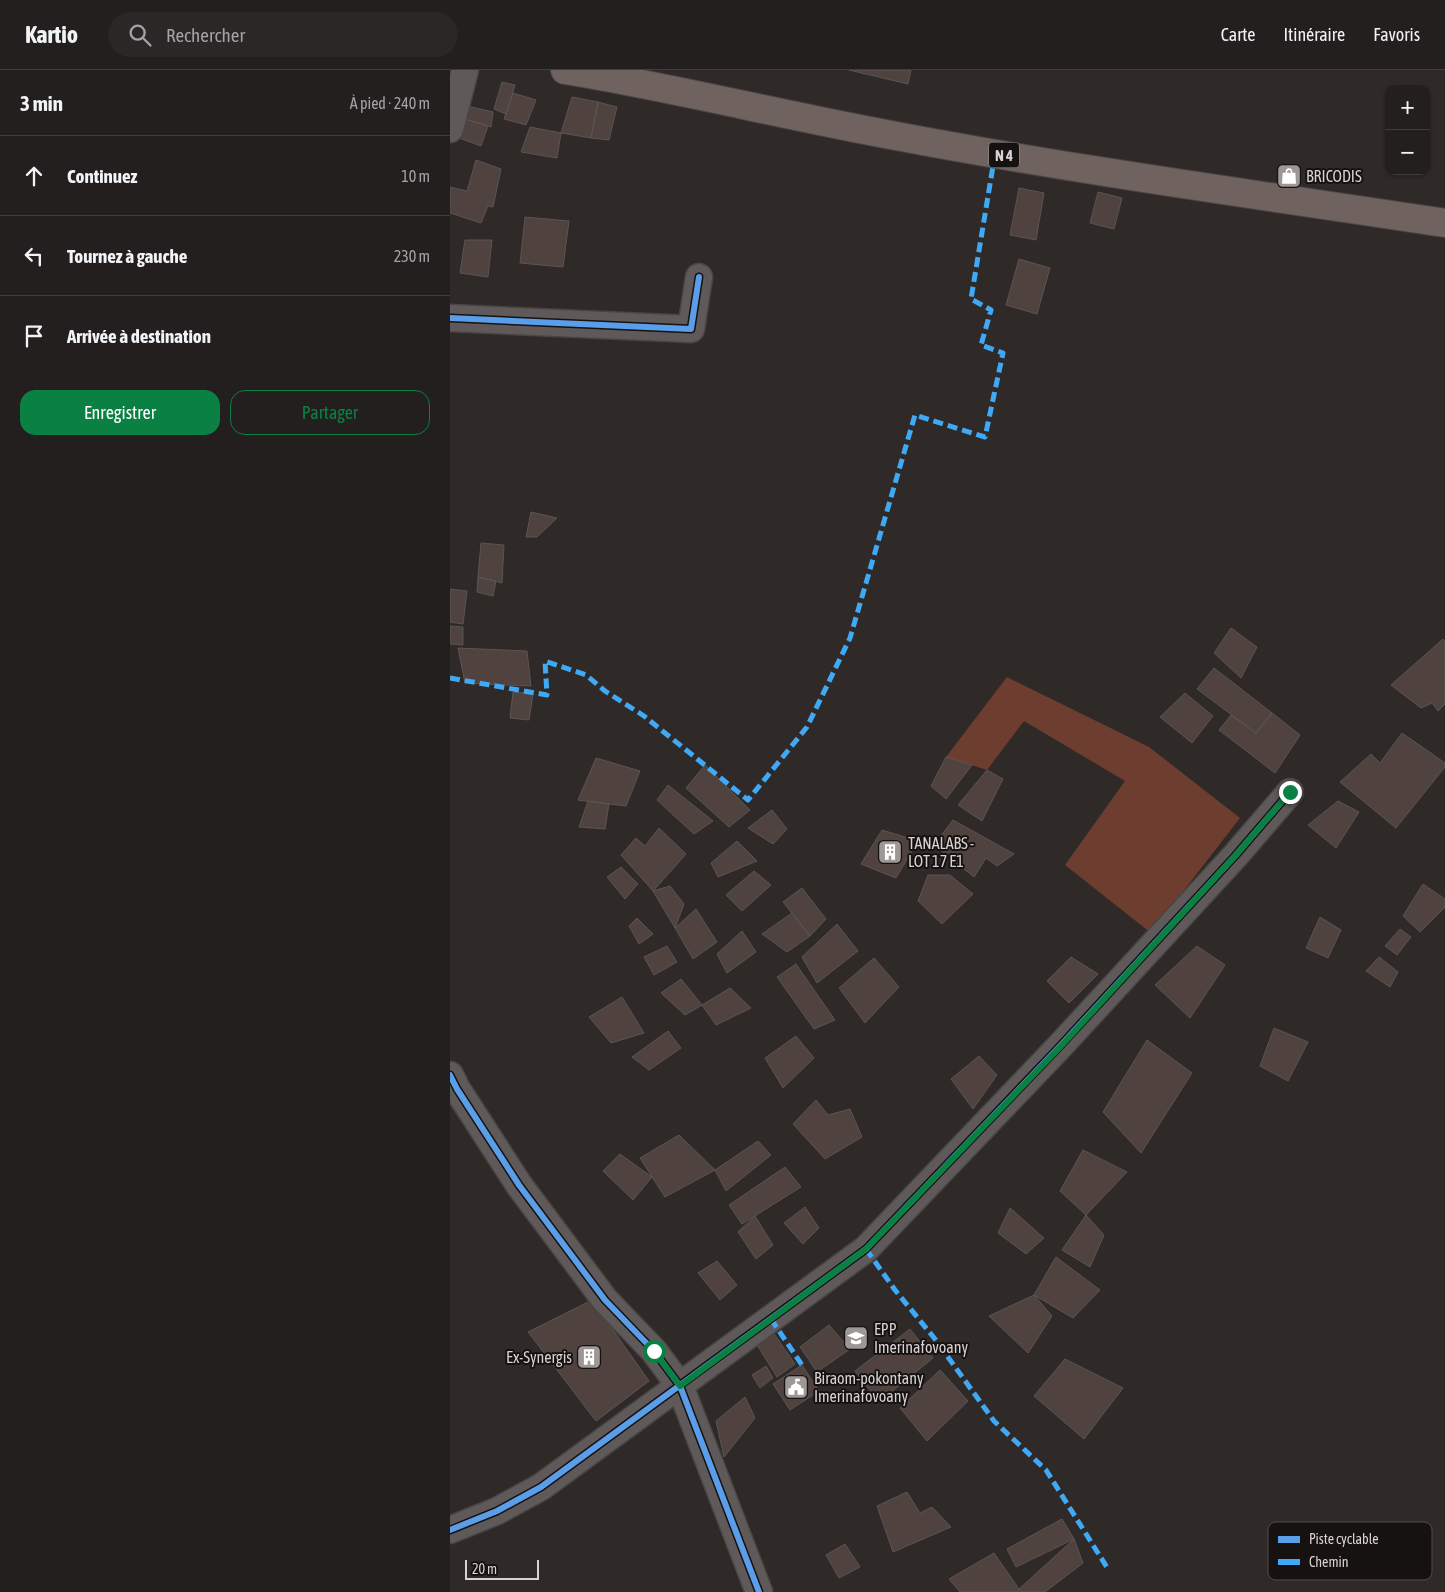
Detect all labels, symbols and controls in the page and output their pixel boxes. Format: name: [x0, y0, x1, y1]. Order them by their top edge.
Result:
search box: [108, 12, 458, 57]
text: Kartio: [25, 21, 78, 48]
icon: search: [126, 21, 154, 49]
text: Rechercher: [166, 24, 245, 46]
text: Carte: [1221, 24, 1255, 45]
text: Itinéraire: [1283, 24, 1345, 45]
text: Favoris: [1373, 24, 1420, 45]
map controls: [1385, 85, 1430, 175]
button: +: [1385, 85, 1430, 130]
text: 3 min: [20, 91, 63, 115]
text: À pied · 240 m: [350, 94, 430, 112]
button: −: [1385, 130, 1430, 175]
road number: N 4: [989, 142, 1019, 168]
icon: ahead: [20, 162, 48, 190]
shop icon: BRICODIS: [1276, 163, 1302, 189]
text: Continuez: [67, 165, 137, 187]
text: 10 m: [401, 167, 430, 185]
place label: BRICODIS: [1306, 167, 1362, 185]
icon: left: [20, 242, 48, 270]
text: Tournez à gauche: [67, 245, 187, 267]
text: 230 m: [394, 247, 430, 265]
icon: arrive: [20, 322, 48, 350]
text: Arrivée à destination: [67, 325, 211, 347]
button: Enregistrer: [20, 390, 220, 435]
button: Partager: [230, 390, 430, 435]
route end: [1279, 781, 1302, 804]
place label: TANALABS - LOT 17 E1: [908, 834, 974, 870]
building icon: TANALABS - LOT 17 E1: [877, 839, 903, 865]
place label: EPP Imerinafovoany: [874, 1320, 968, 1357]
school or university icon: EPP Imerinafovoany: [843, 1325, 869, 1351]
route start: [643, 1340, 666, 1363]
building icon: Ex-Synergis: [576, 1344, 602, 1370]
place label: Ex-Synergis: [506, 1348, 572, 1367]
place label: Biraom-pokontany Imerinafovoany: [814, 1369, 924, 1406]
public building icon: Biraom-pokontany Imerinafovoany: [783, 1374, 809, 1400]
legend: [1268, 1522, 1432, 1580]
text: Piste cyclable: [1309, 1531, 1379, 1547]
text: Chemin: [1309, 1554, 1349, 1570]
scale bar: [465, 1557, 539, 1580]
text: 20 m: [472, 1561, 497, 1577]

